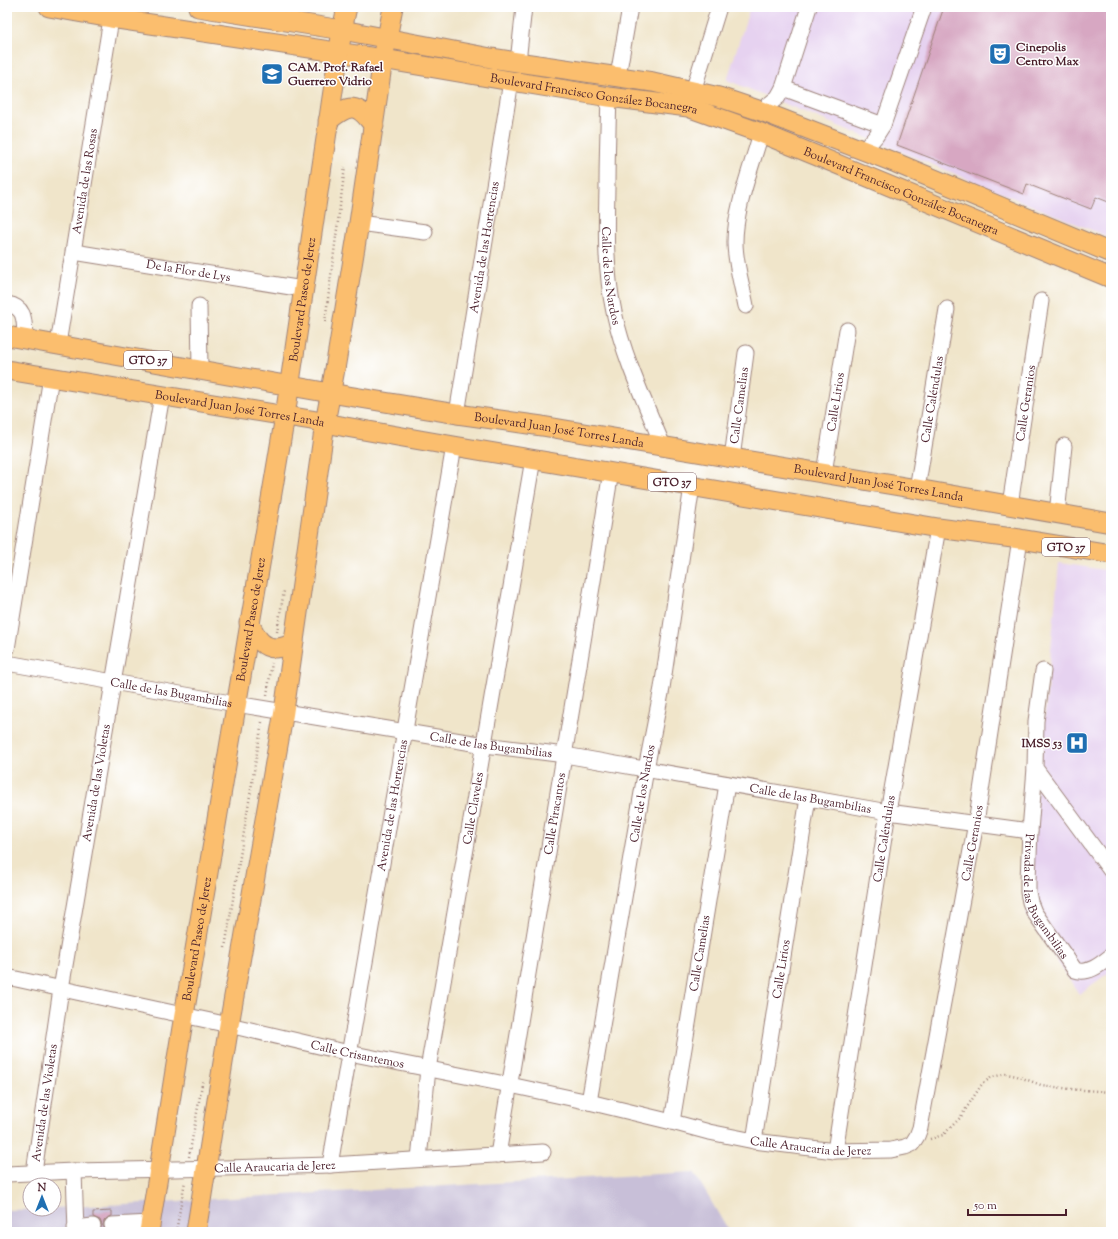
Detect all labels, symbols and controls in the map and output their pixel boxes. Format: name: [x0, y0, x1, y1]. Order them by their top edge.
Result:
place label: Cinepolis Centro Max: [1016, 39, 1079, 71]
theatre icon: Cinepolis Centro Max: [987, 41, 1013, 67]
place label: CAM. Prof. Rafael Guerrero Vidrio: [288, 59, 384, 91]
school or university icon: CAM. Prof. Rafael Guerrero Vidrio: [259, 61, 285, 87]
street label: Boulevard Francisco González Bocanegra: [489, 70, 701, 120]
street label: Avenida de las Rosas: [68, 127, 103, 235]
street label: Boulevard Francisco González Bocanegra: [800, 143, 1002, 241]
street label: Avenida de las Hortencias: [465, 180, 505, 315]
street label: Calle de los Nardos: [596, 226, 625, 327]
street label: Boulevard Paseo de Jerez: [285, 236, 321, 363]
street label: De la Flor de Lys: [145, 256, 232, 287]
road number: GTO 37: [124, 351, 172, 369]
street label: Calle Caléndulas: [917, 354, 949, 444]
street label: Calle Geranios: [1012, 364, 1041, 443]
street label: Calle Camelias: [726, 366, 754, 445]
street label: Calle Lirios: [823, 371, 850, 433]
street label: Boulevard Juan José Torres Landa: [154, 386, 327, 433]
street label: Boulevard Juan José Torres Landa: [473, 409, 646, 453]
street label: Boulevard Juan José Torres Landa: [792, 460, 965, 507]
road number: GTO 37: [648, 473, 696, 491]
road number: GTO 37: [1042, 538, 1090, 556]
street label: Boulevard Paseo de Jerez: [232, 556, 271, 683]
street label: Calle de las Bugambilias: [109, 674, 234, 713]
street label: Avenida de las Violetas: [78, 723, 116, 843]
street label: Calle de las Bugambilias: [428, 728, 554, 763]
hospital icon: IMSS 53: [1064, 730, 1090, 756]
place label: IMSS 53: [1020, 735, 1062, 753]
street label: Avenida de las Hortencias: [373, 738, 413, 873]
street label: Calle de los Nardos: [626, 743, 661, 844]
street label: Calle Claveles: [459, 771, 489, 846]
street label: Calle Piracantos: [540, 771, 571, 856]
street label: Calle de las Bugambilias: [748, 780, 873, 819]
street label: Calle Caléndulas: [869, 794, 901, 884]
street label: Calle Geranios: [957, 804, 989, 883]
street label: Privada de las Bugambilias: [1018, 833, 1073, 963]
street label: Boulevard Paseo de Jerez: [179, 875, 217, 1002]
street label: Calle Camelias: [685, 914, 716, 993]
street label: Calle Lirios: [769, 938, 796, 1000]
street label: Calle Crisantemos: [309, 1036, 406, 1074]
street label: Avenida de las Violetas: [28, 1042, 63, 1163]
street label: Calle Araucaria de Jerez: [749, 1133, 872, 1161]
street label: Calle Araucaria de Jerez: [214, 1157, 337, 1178]
north arrow: [22, 1177, 62, 1217]
text: N: [37, 1180, 47, 1196]
scale bar: [968, 1191, 1066, 1217]
text: 50 m: [973, 1197, 997, 1215]

